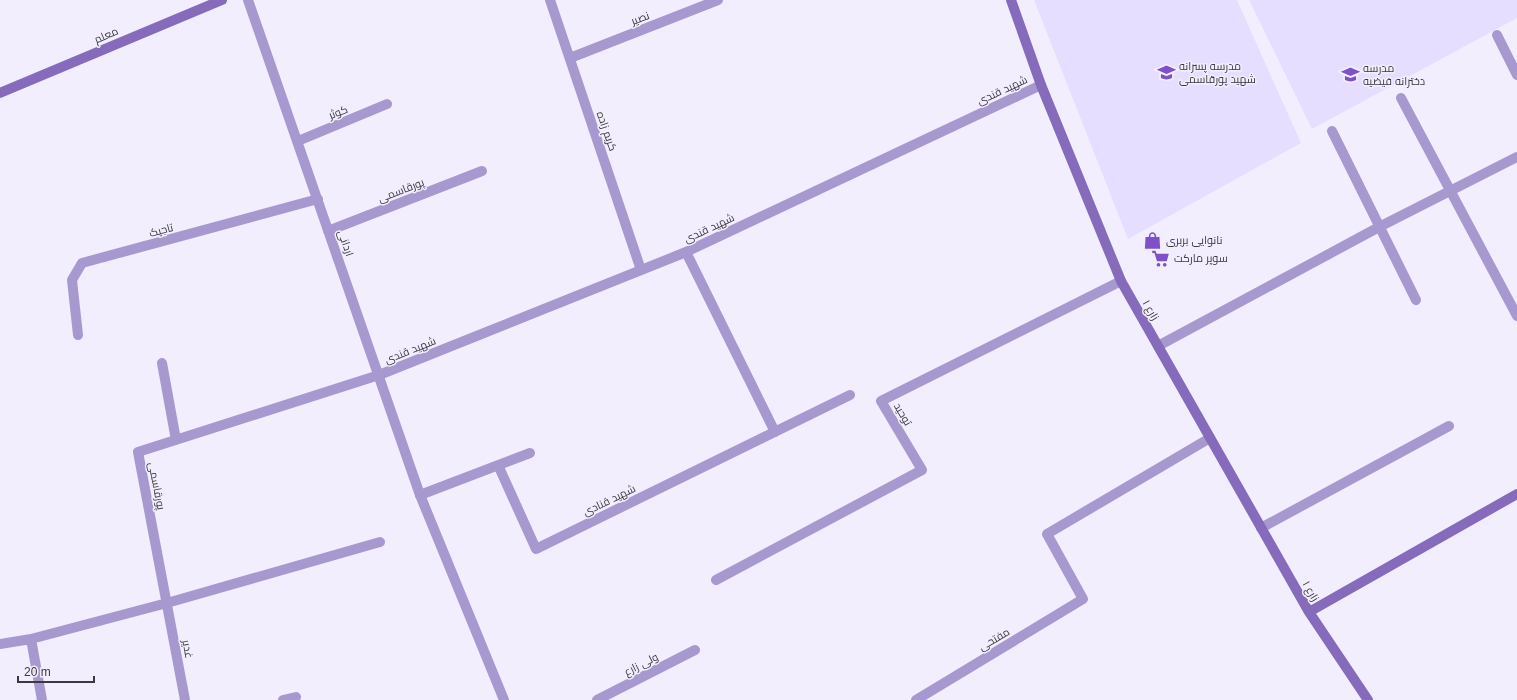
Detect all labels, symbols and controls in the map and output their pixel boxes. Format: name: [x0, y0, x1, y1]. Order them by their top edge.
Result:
street label: نصیر: [628, 9, 651, 28]
street label: معلم: [92, 25, 120, 47]
place label: مدرسه پسرانه شهید پورقاسمی: [1179, 60, 1256, 86]
school or university icon: مدرسه پسرانه شهید پورقاسمی: [1156, 62, 1176, 82]
place label: مدرسه دخترانه فیضیه: [1363, 62, 1425, 88]
school or university icon: مدرسه دخترانه فیضیه: [1340, 64, 1360, 84]
street label: شهید قندی: [975, 73, 1030, 108]
street label: کوثر: [326, 103, 350, 123]
street label: کریم زاده: [593, 110, 619, 153]
street label: پورقاسمی: [376, 176, 426, 205]
street label: شهید قندی: [682, 211, 737, 246]
street label: تاجیک: [148, 221, 174, 239]
street label: اردانی: [335, 228, 356, 258]
shop icon: نانوایی بربری: [1143, 230, 1163, 250]
place label: نانوایی بربری: [1166, 234, 1223, 247]
supermarket icon: سوپر مارکت: [1151, 248, 1171, 268]
place label: سوپر مارکت: [1174, 252, 1228, 265]
street label: زارع ۱: [1139, 298, 1162, 323]
street label: شهید قندی: [383, 334, 438, 367]
street label: توحید: [891, 400, 914, 428]
street label: پورقاسمی: [146, 461, 168, 511]
street label: شهید قنادی: [581, 482, 638, 519]
street label: زارع ۱: [1299, 579, 1322, 604]
street label: مفتحی: [976, 625, 1012, 654]
street label: غدیر: [179, 638, 196, 659]
street label: ولی زارع: [622, 650, 661, 679]
scale bar: [18, 658, 94, 684]
text: 20 m: [24, 665, 51, 679]

